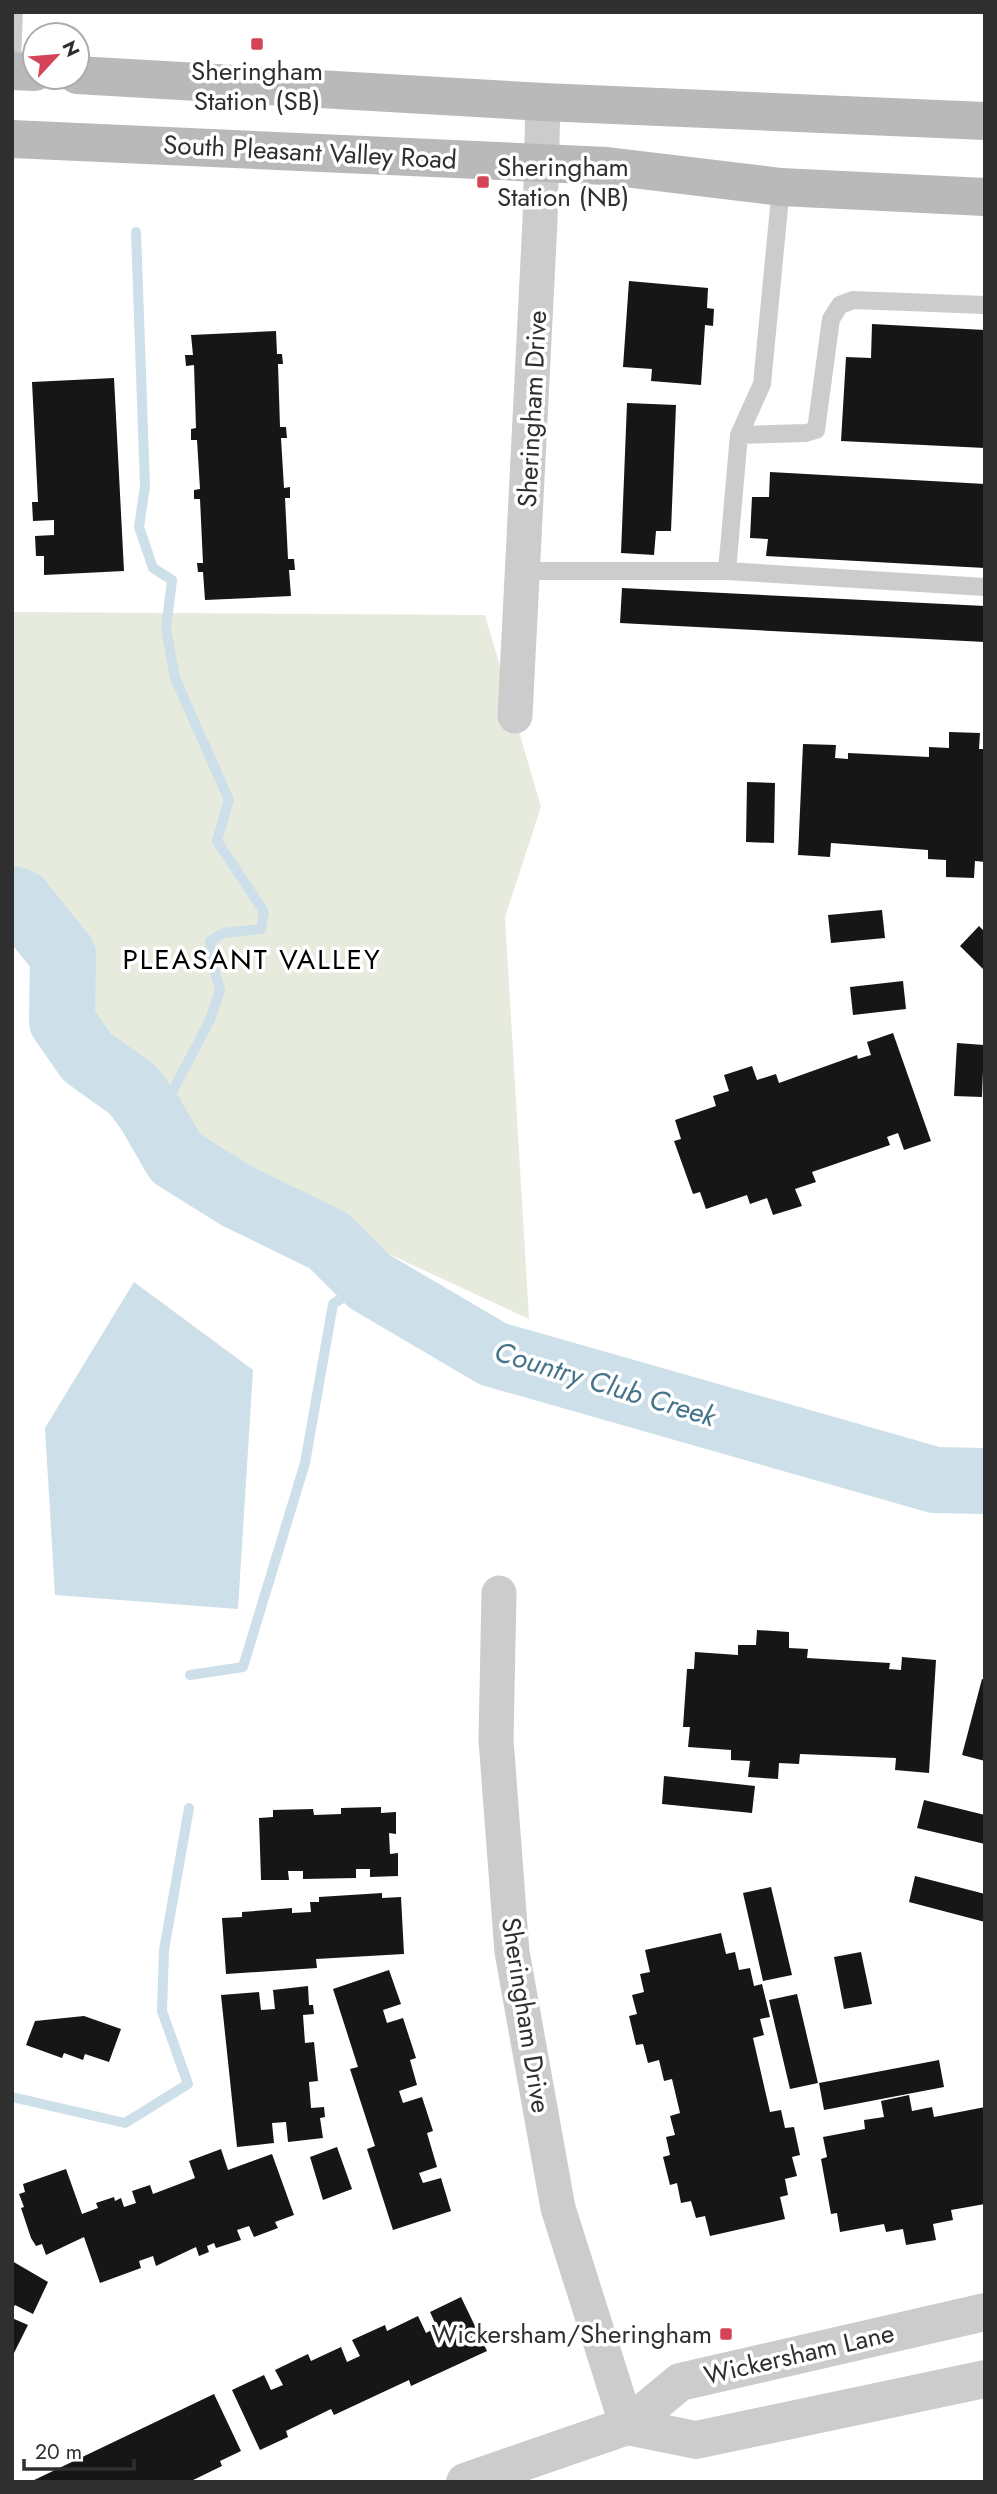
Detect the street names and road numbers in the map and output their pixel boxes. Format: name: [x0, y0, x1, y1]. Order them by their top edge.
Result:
street label: South Pleasant Valley Road: [162, 125, 458, 179]
street label: Sheringham Drive: [508, 309, 556, 509]
street label: Sheringham Drive: [492, 1915, 560, 2115]
street label: Wickersham Lane: [700, 2314, 898, 2394]

